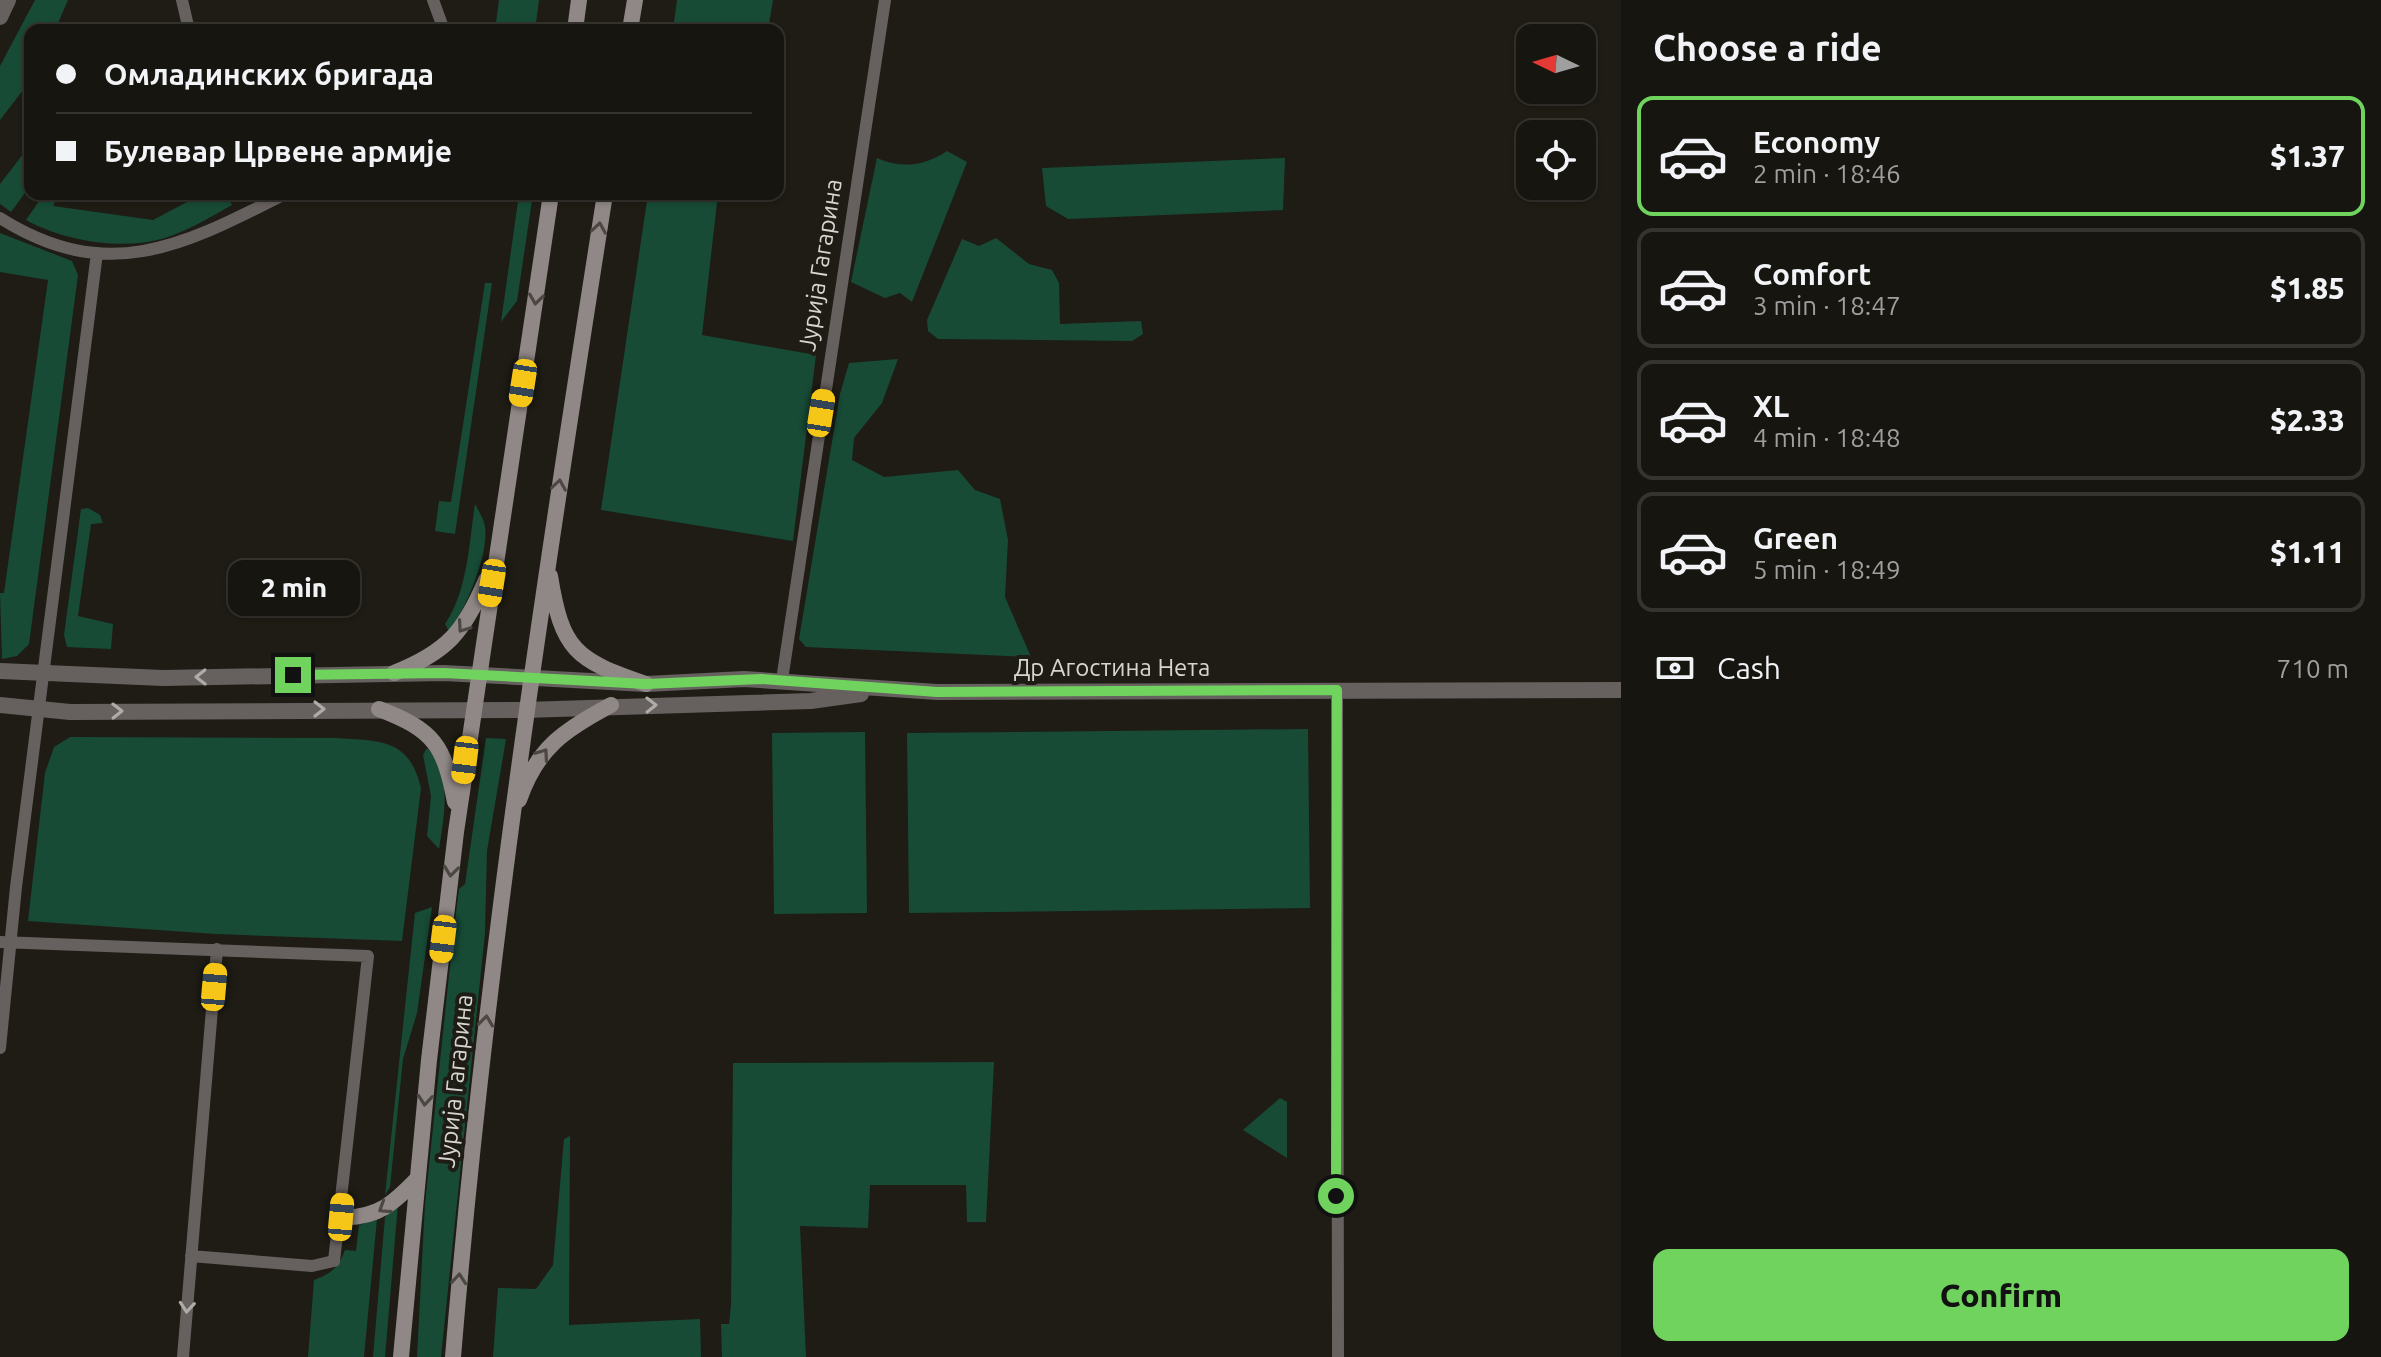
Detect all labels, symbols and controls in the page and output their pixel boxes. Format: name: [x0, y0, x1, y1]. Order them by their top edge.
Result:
north arrow: [1516, 24, 1596, 104]
map controls: [1516, 24, 1596, 200]
text: Choose a ride: [1653, 27, 1882, 68]
text: Омладинских бригада: [104, 57, 434, 91]
button: locate: [1516, 120, 1596, 200]
icon: car: [1657, 120, 1729, 192]
text: Economy: [1753, 125, 1880, 159]
text: Булевар Црвене армије: [104, 134, 452, 168]
text: $1.37: [2270, 139, 2345, 173]
text: 2 min · 18:46: [1753, 159, 1901, 188]
street label: Јурија Гагарина: [793, 177, 847, 353]
one-way arrow: [590, 221, 607, 235]
icon: car: [1657, 252, 1729, 324]
text: Comfort: [1753, 257, 1871, 291]
text: $1.85: [2270, 271, 2345, 305]
text: 3 min · 18:47: [1753, 291, 1901, 320]
one-way arrow: [528, 292, 545, 306]
car: [507, 357, 539, 409]
icon: car: [1657, 384, 1729, 456]
car: [805, 387, 837, 439]
text: XL: [1753, 389, 1789, 423]
text: $2.33: [2270, 403, 2345, 437]
text: 4 min · 18:48: [1753, 423, 1901, 452]
one-way arrow: [550, 478, 567, 492]
icon: car: [1657, 516, 1729, 588]
text: Green: [1753, 521, 1838, 555]
text: $1.11: [2270, 535, 2345, 569]
text: 5 min · 18:49: [1753, 555, 1901, 584]
car: [476, 557, 508, 609]
callout: 2 min: [227, 559, 359, 615]
text: 2 min: [261, 573, 327, 602]
one-way arrow: [458, 618, 473, 632]
icon: cash: [1653, 646, 1697, 690]
text: Cash: [1717, 651, 1781, 685]
street label: Др Агостина Нета: [1014, 654, 1210, 681]
text: 710 m: [2277, 654, 2349, 683]
route end: [275, 657, 311, 693]
one-way arrow: [194, 668, 207, 686]
one-way arrow: [645, 696, 658, 713]
one-way arrow: [313, 700, 326, 718]
one-way arrow: [111, 702, 124, 720]
car: [450, 735, 480, 785]
one-way arrow: [533, 749, 548, 763]
one-way arrow: [443, 865, 460, 878]
car: [428, 914, 458, 964]
car: [200, 962, 228, 1012]
street label: Јурија Гагарина: [432, 993, 478, 1169]
one-way arrow: [477, 1014, 494, 1027]
one-way arrow: [417, 1094, 434, 1107]
route start: [1318, 1178, 1354, 1214]
car: [327, 1192, 355, 1242]
one-way arrow: [378, 1198, 392, 1213]
button: Confirm: [1653, 1249, 2349, 1341]
one-way arrow: [451, 1272, 468, 1285]
one-way arrow: [179, 1301, 196, 1314]

